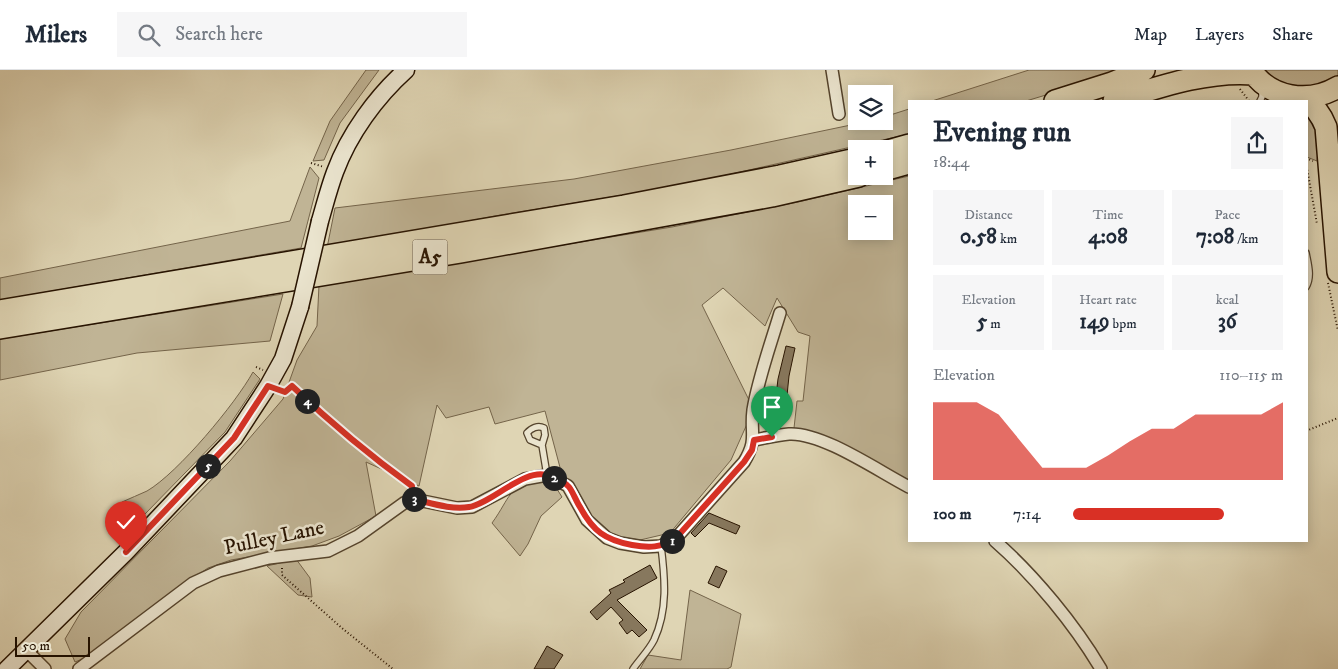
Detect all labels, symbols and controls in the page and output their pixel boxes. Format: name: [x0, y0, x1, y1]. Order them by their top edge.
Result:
search box: [117, 12, 467, 57]
text: Milers: [25, 20, 87, 50]
icon: search: [135, 21, 163, 49]
text: Search here: [175, 23, 263, 46]
text: Map: [1134, 24, 1167, 46]
text: Layers: [1195, 24, 1244, 46]
text: Share: [1272, 24, 1313, 46]
map controls: [848, 85, 893, 240]
button: layers: [848, 85, 893, 130]
text: Evening run: [933, 115, 1071, 150]
button: share: [1231, 117, 1283, 169]
button: +: [848, 140, 893, 185]
text: 18:44: [933, 152, 969, 172]
button: −: [848, 195, 893, 240]
text: Distance: [965, 206, 1013, 224]
text: Time: [1093, 206, 1123, 224]
text: Pace: [1214, 206, 1240, 224]
text: 0.58: [960, 224, 997, 250]
text: 4:08: [1088, 224, 1128, 250]
text: 7:08: [1196, 224, 1234, 250]
text: km: [997, 230, 1017, 248]
text: /km: [1234, 230, 1259, 248]
road number: A5: [412, 240, 448, 274]
text: Elevation: [962, 291, 1016, 309]
text: Heart rate: [1079, 291, 1137, 309]
text: kcal: [1216, 291, 1239, 309]
text: 5: [977, 309, 987, 335]
text: 149: [1079, 309, 1110, 335]
text: 36: [1218, 309, 1237, 335]
text: m: [987, 315, 1001, 333]
text: bpm: [1110, 315, 1137, 333]
text: Elevation: [933, 365, 995, 385]
text: 110–115 m: [1219, 365, 1283, 385]
pin: [751, 386, 793, 437]
pin: 4: [294, 388, 320, 414]
text: 4: [303, 392, 312, 410]
icon: arrive: [758, 393, 786, 421]
pin: 5: [196, 454, 220, 478]
text: 5: [205, 457, 212, 475]
pin: 2: [542, 466, 566, 490]
text: 2: [551, 469, 558, 487]
pin: 3: [402, 486, 426, 512]
text: 3: [412, 490, 417, 508]
pin: [105, 501, 147, 552]
text: 100 m: [933, 504, 972, 524]
text: 7:14: [1013, 504, 1041, 524]
icon: check: [112, 508, 140, 536]
street label: Pulley Lane: [222, 515, 327, 561]
pin: 1: [660, 528, 684, 554]
text: 1: [670, 532, 675, 550]
scale bar: [15, 634, 90, 657]
text: 50 m: [22, 637, 50, 655]

